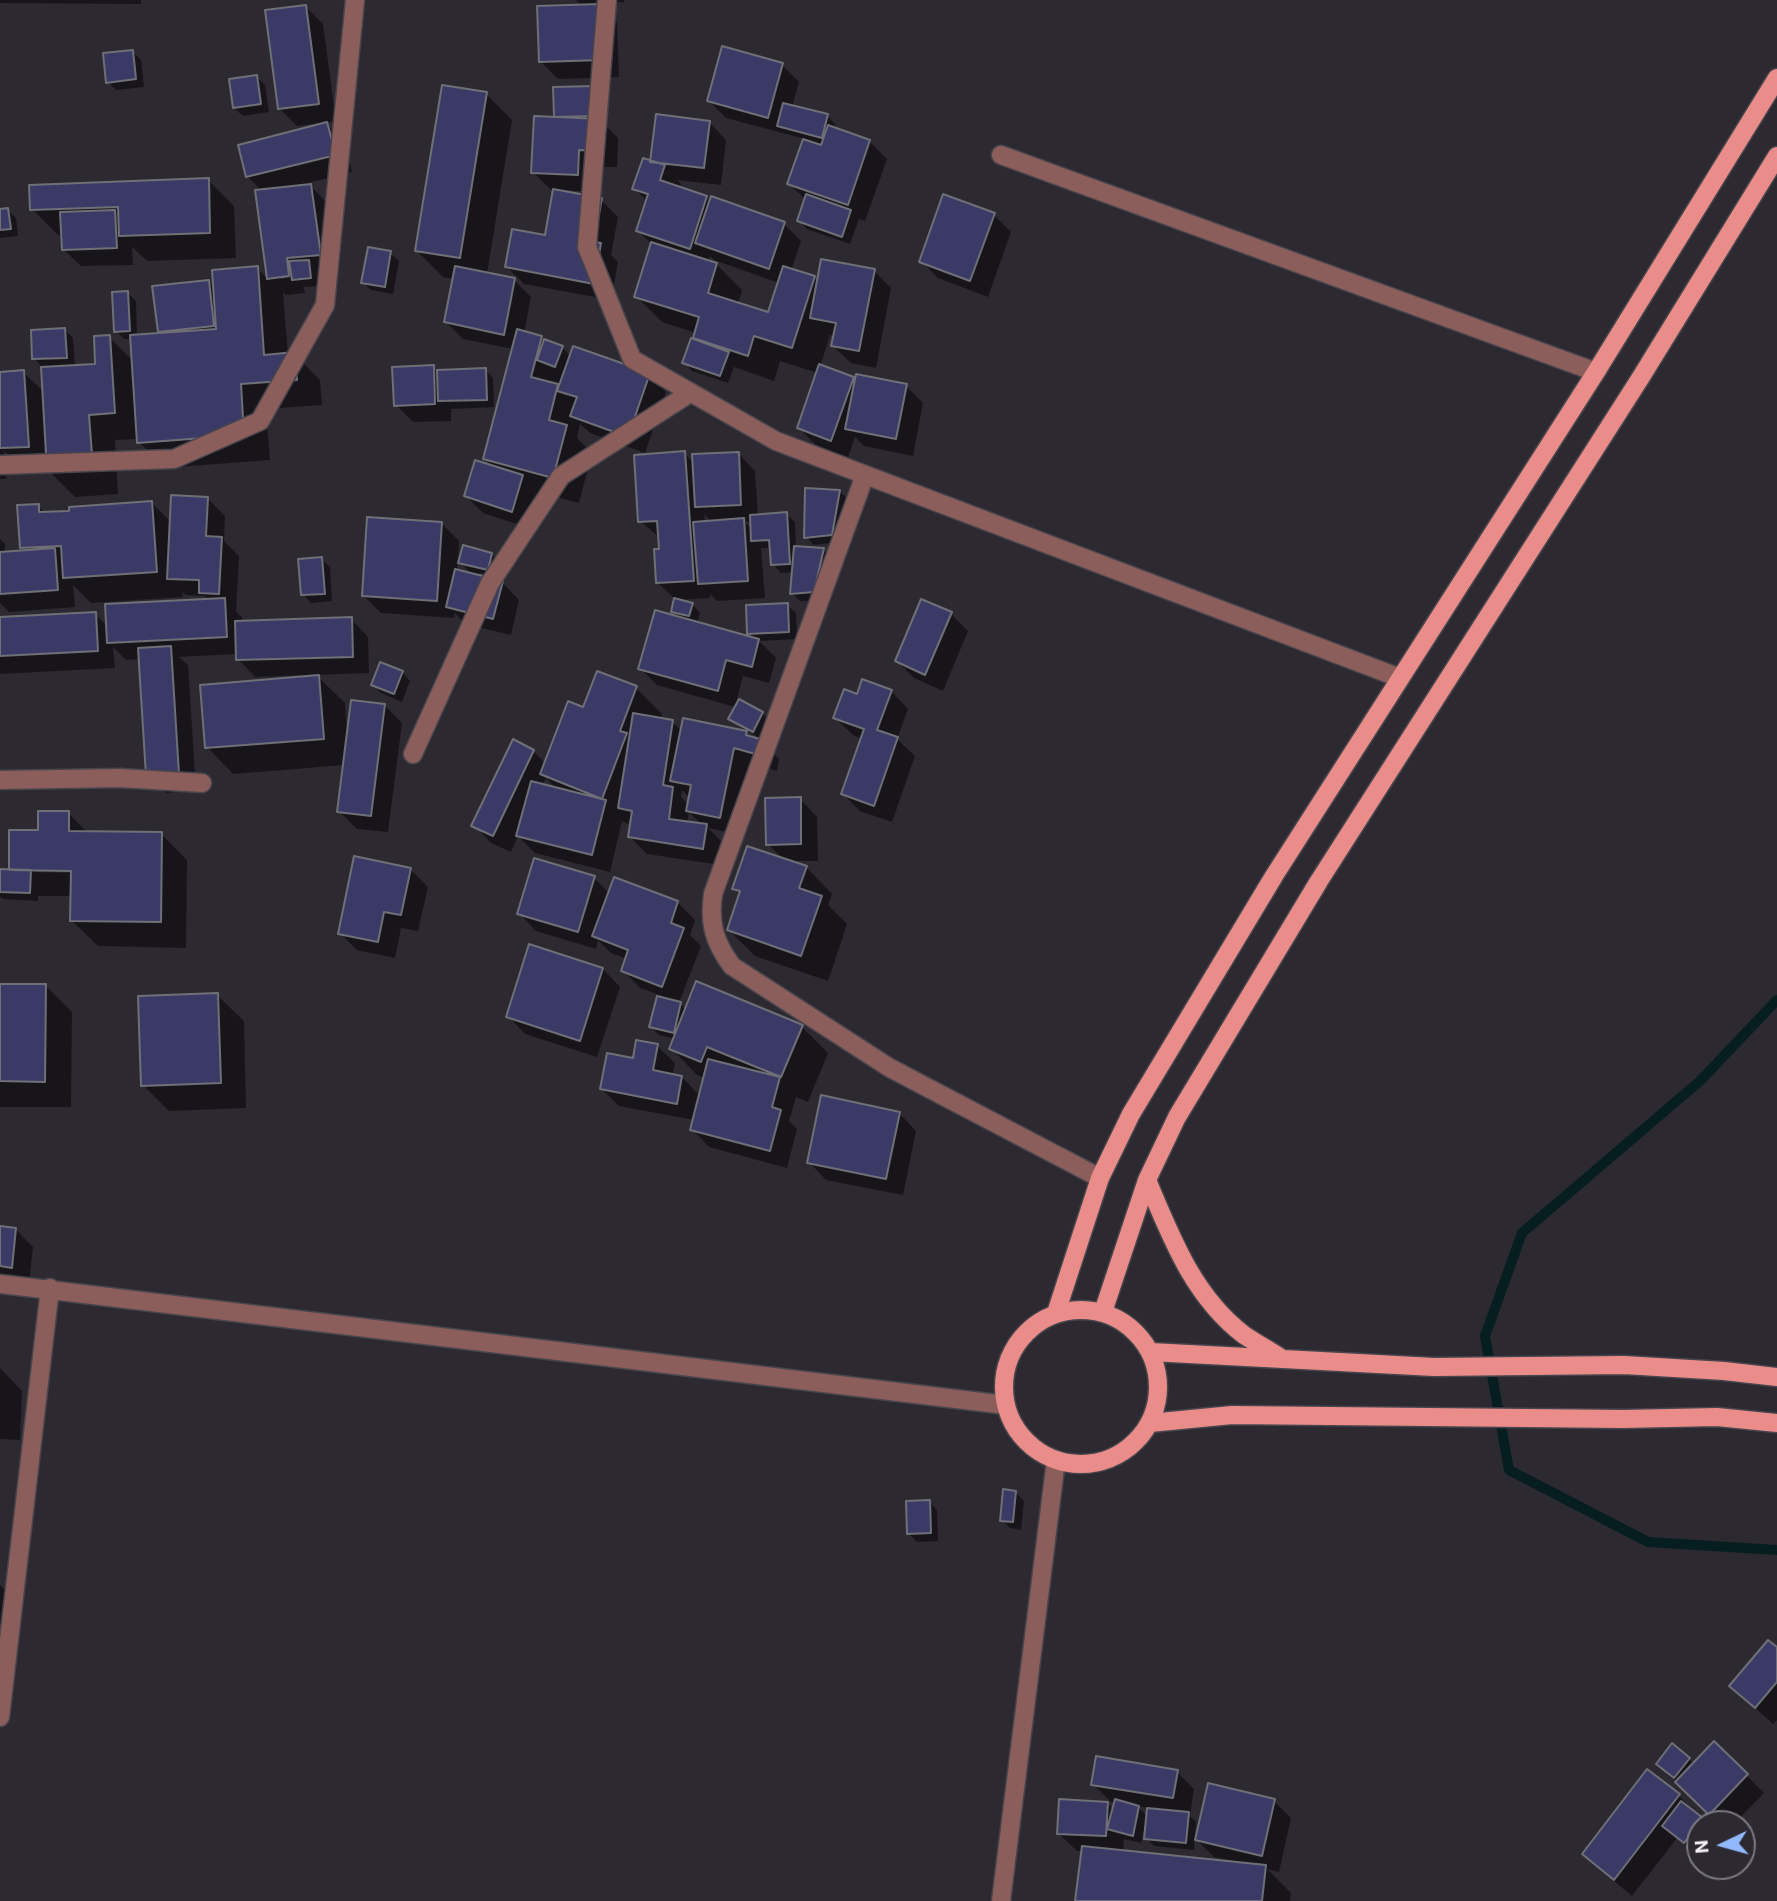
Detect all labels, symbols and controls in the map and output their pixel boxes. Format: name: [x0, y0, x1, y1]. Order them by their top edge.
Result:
north arrow: [1686, 1810, 1756, 1880]
text: N: [1690, 1839, 1714, 1854]

